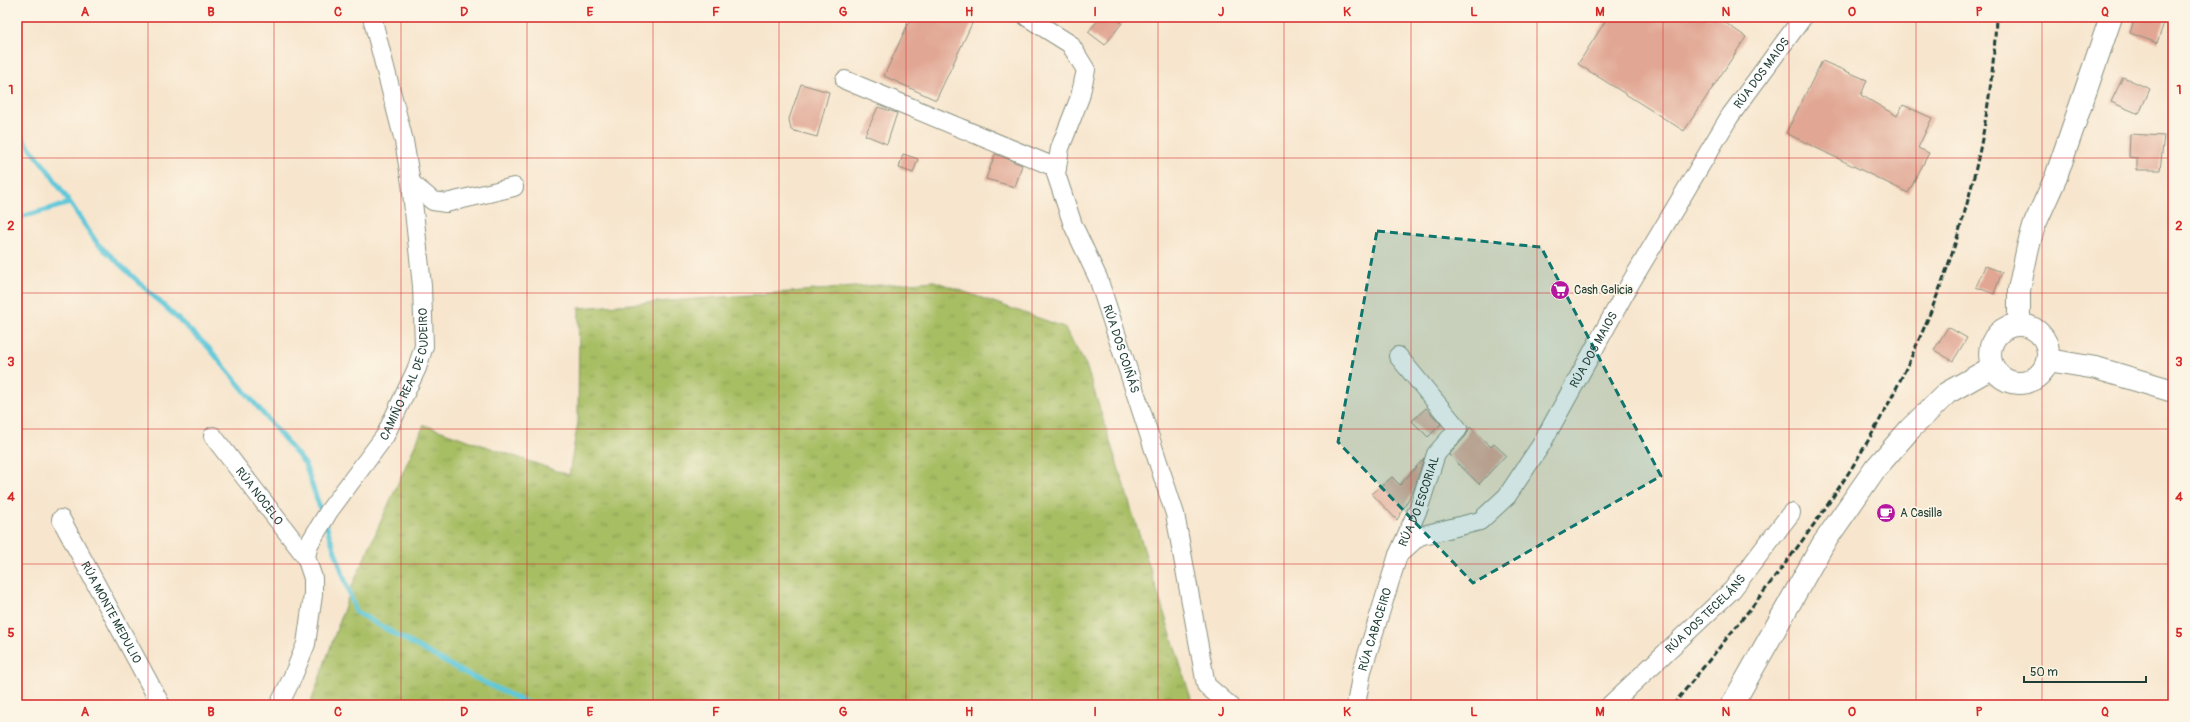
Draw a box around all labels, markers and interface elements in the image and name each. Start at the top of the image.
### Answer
text: A [81,4,90,20]
text: B [207,4,215,20]
text: C [334,4,342,20]
text: D [460,4,468,20]
text: E [587,4,594,20]
text: F [712,4,720,20]
text: G [839,4,848,20]
text: H [965,4,973,20]
text: I [1093,4,1097,20]
text: J [1218,4,1224,20]
text: K [1343,4,1351,20]
text: L [1470,4,1478,20]
text: M [1595,4,1605,20]
text: N [1722,4,1731,20]
text: O [1848,4,1857,20]
text: P [1975,4,1983,20]
text: Q [2101,4,2109,20]
street label: RÚA DOS MAIOS [1730,35,1793,112]
text: 1 [8,82,14,98]
text: 1 [2176,82,2182,98]
text: 2 [7,218,15,234]
text: 2 [2175,218,2183,234]
supermarket icon: Cash Galicia [1549,279,1571,301]
place label: Cash Galicia [1574,283,1633,298]
street label: RÚA DOS COIÑÁS [1100,303,1143,395]
street label: CAMIÑO REAL DE CUDEIRO [377,307,432,444]
street label: RÚA DOS MAIOS [1567,309,1621,390]
text: 3 [7,354,15,370]
text: 3 [2175,354,2183,370]
street label: RÚA DO ESCORIAL [1395,453,1443,549]
street label: RÚA NOCELO [232,464,287,529]
text: 4 [7,489,15,505]
text: 4 [2175,489,2183,505]
cafe icon: A Casilla [1875,502,1897,524]
place label: A Casilla [1900,506,1943,521]
street label: RÚA MONTE MEDULIO [78,559,145,666]
street label: RÚA DOS TECELÁNS [1662,571,1749,657]
street label: RÚA CABACEIRO [1355,586,1395,673]
text: 5 [7,625,15,641]
text: 5 [2175,625,2183,641]
scale bar [2024,658,2146,684]
text: 50 m [2030,665,2058,680]
text: A [81,704,90,720]
text: B [207,704,215,720]
text: C [334,704,342,720]
text: D [460,704,468,720]
text: E [587,704,594,720]
text: F [712,704,720,720]
text: G [839,704,848,720]
text: H [965,704,973,720]
text: I [1093,704,1097,720]
text: J [1218,704,1224,720]
text: K [1343,704,1351,720]
text: L [1470,704,1478,720]
text: M [1595,704,1605,720]
text: N [1722,704,1731,720]
text: O [1848,704,1857,720]
text: P [1975,704,1983,720]
text: Q [2101,704,2109,720]

